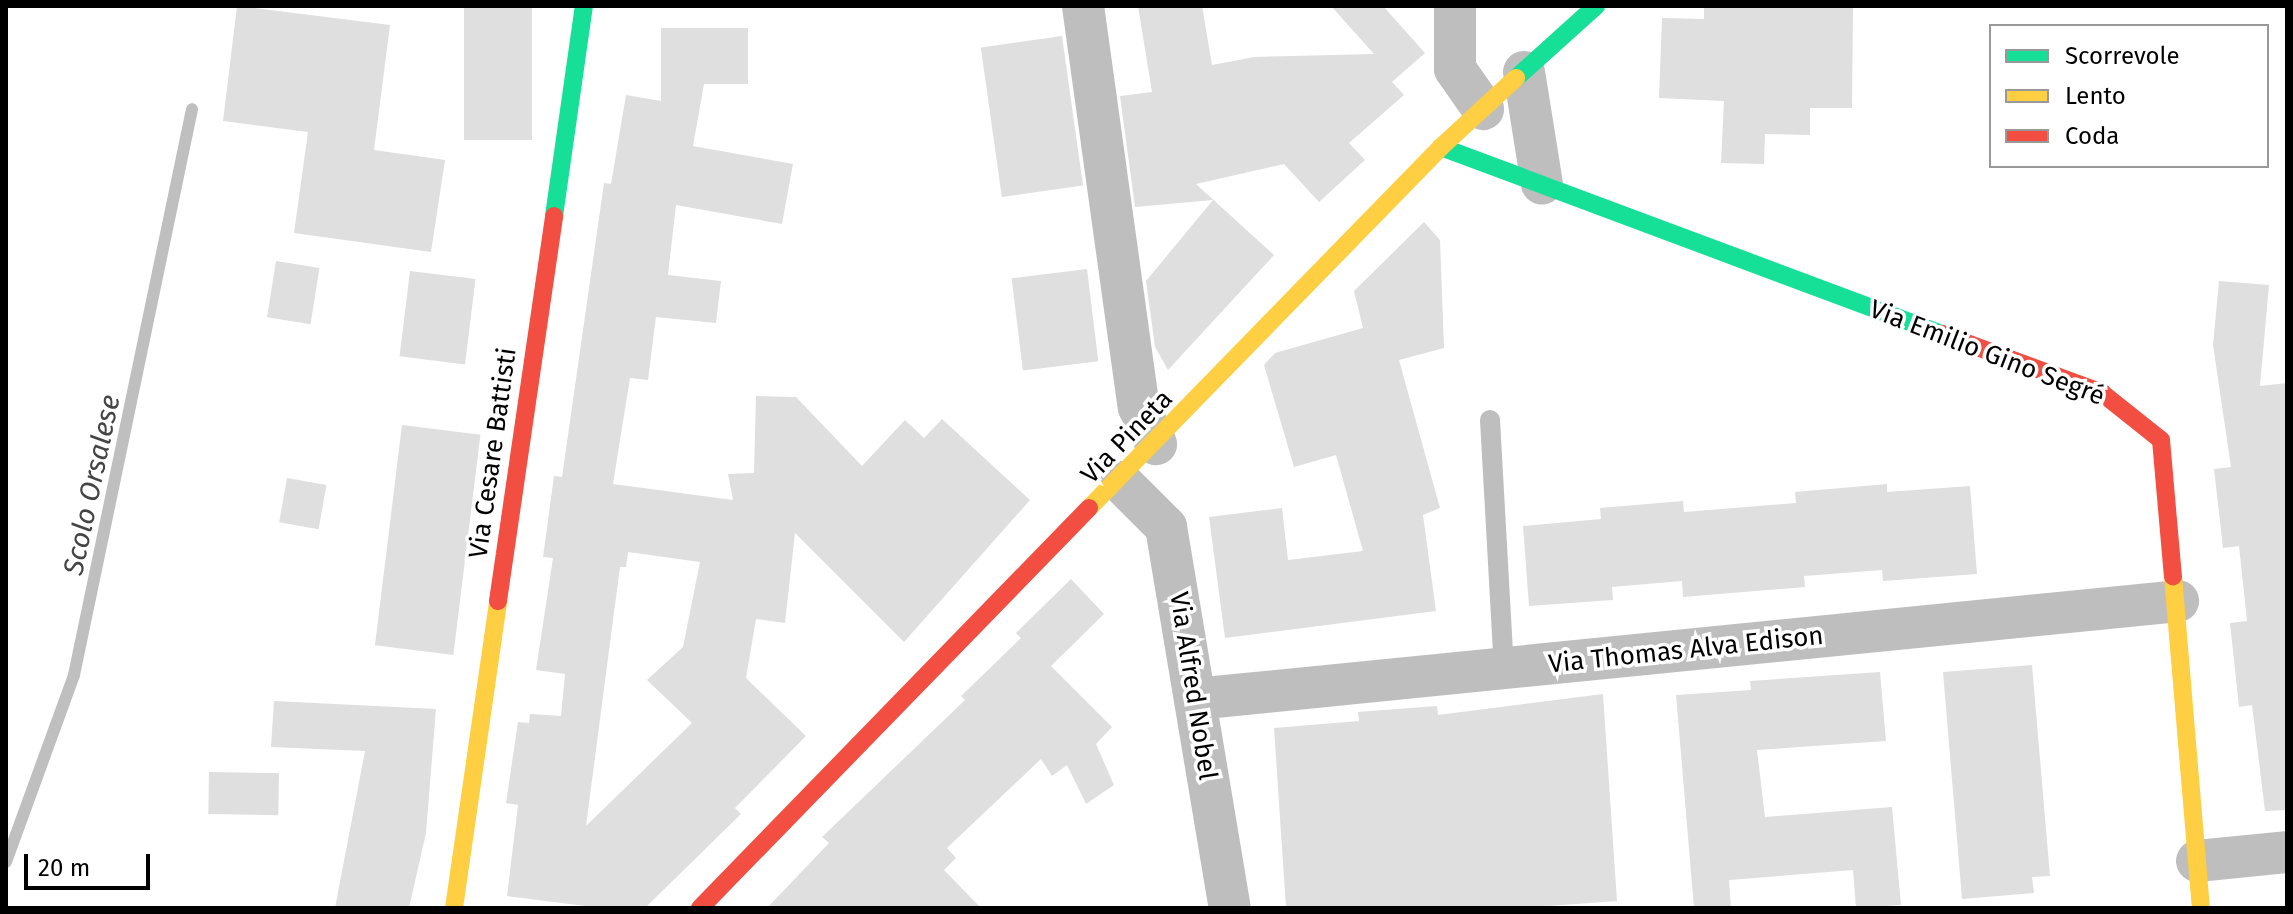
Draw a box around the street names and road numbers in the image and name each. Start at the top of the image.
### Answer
street label: Via Emilio Gino Segré [1865,294,2109,412]
street label: Via Cesare Battisti [463,346,523,560]
street label: Via Pineta [1075,384,1179,490]
street label: Via Alfred Nobel [1163,590,1223,782]
street label: Via Thomas Alva Edison [1547,620,1825,680]

